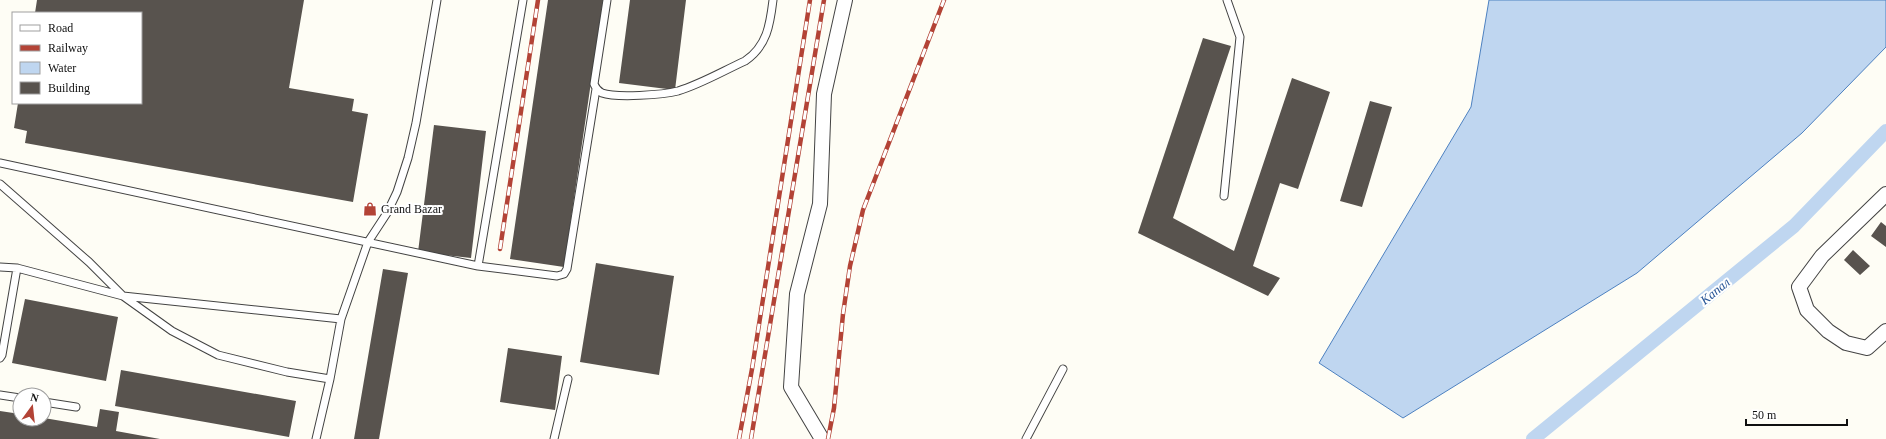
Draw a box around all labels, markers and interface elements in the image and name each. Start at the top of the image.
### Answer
legend [12,12,142,104]
text: Road [48,21,73,35]
text: Railway [48,41,88,55]
text: Water [48,61,76,75]
text: Building [48,81,90,95]
shop icon: Grand Bazar [362,201,378,217]
place label: Grand Bazar [381,202,442,216]
water label: Капал [1696,274,1733,308]
north arrow [12,387,52,427]
text: N [29,391,40,404]
scale bar [1746,401,1847,427]
text: 50 m [1752,408,1777,422]

